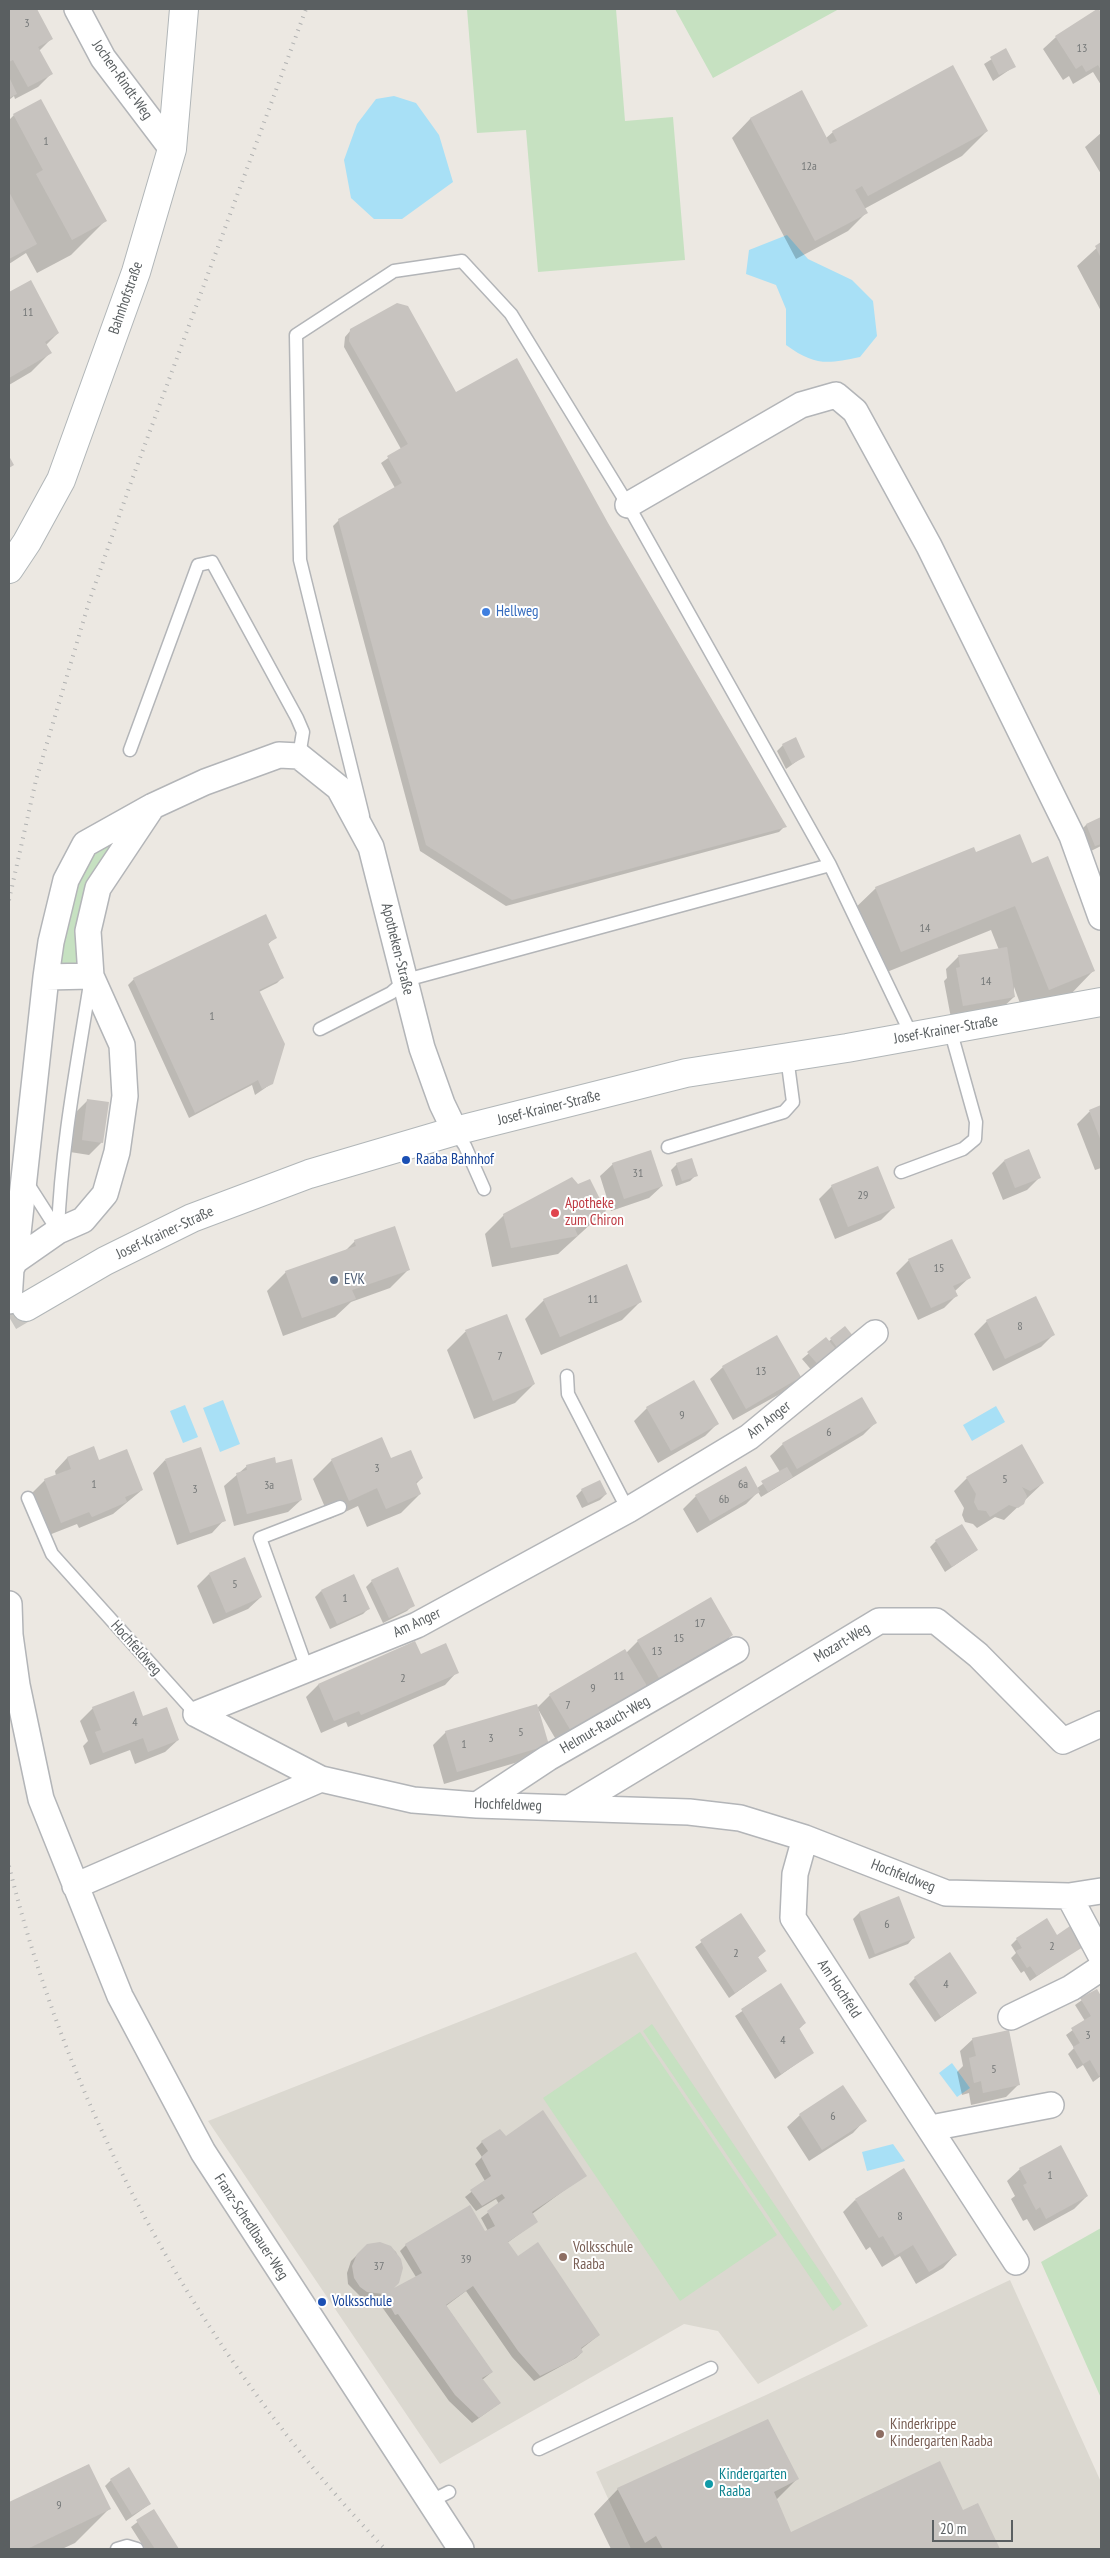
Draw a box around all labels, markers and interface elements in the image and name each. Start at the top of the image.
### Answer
house number: 3 [24,17,30,31]
street label: Jochen-Rindt-Weg [88,37,156,123]
house number: 13 [1077,42,1087,56]
house number: 1 [43,135,49,149]
house number: 12a [801,160,817,174]
street label: Bahnhofstraße [105,259,147,337]
house number: 11 [23,306,33,320]
place label: Hellweg [496,603,538,621]
marker: Hellweg [480,606,492,618]
street label: Apotheken-Straße [377,901,417,997]
house number: 14 [920,922,930,936]
house number: 14 [981,975,991,989]
house number: 1 [209,1010,215,1024]
street label: Josef-Krainer-Straße [893,1012,999,1048]
street label: Josef-Krainer-Straße [496,1087,602,1129]
place label: Raaba Bahnhof [416,1151,494,1169]
marker: Raaba Bahnhof [400,1154,412,1166]
house number: 31 [633,1167,643,1181]
house number: 29 [858,1189,868,1203]
place label: Apotheke zum Chiron [565,1195,624,1230]
street label: Josef-Krainer-Straße [113,1203,217,1263]
marker: Apotheke zum Chiron [549,1207,561,1219]
house number: 15 [934,1262,944,1276]
place label: EVK [344,1271,365,1289]
marker: EVK [328,1274,340,1286]
house number: 11 [588,1293,598,1307]
house number: 8 [1017,1320,1023,1334]
house number: 7 [497,1350,503,1364]
house number: 13 [756,1365,766,1379]
street label: Am Anger [744,1397,794,1443]
house number: 9 [679,1409,685,1423]
house number: 6 [826,1426,832,1440]
house number: 3 [374,1462,380,1476]
house number: 5 [1002,1473,1008,1487]
house number: 1 [91,1478,97,1492]
house number: 6a [738,1478,748,1492]
house number: 3a [264,1479,274,1493]
house number: 3 [192,1483,198,1497]
house number: 6b [719,1493,729,1507]
house number: 5 [232,1578,238,1592]
house number: 1 [342,1592,348,1606]
street label: Am Anger [390,1604,444,1642]
street label: Hochfeldweg [107,1617,165,1679]
house number: 17 [695,1617,705,1631]
street label: Mozart-Weg [811,1619,873,1667]
house number: 15 [674,1632,684,1646]
house number: 13 [652,1645,662,1659]
house number: 11 [614,1670,624,1684]
house number: 2 [400,1672,406,1686]
house number: 9 [590,1682,596,1696]
street label: Helmut-Rauch-Weg [557,1692,653,1758]
house number: 7 [565,1699,571,1713]
house number: 4 [132,1716,138,1730]
house number: 5 [518,1726,524,1740]
house number: 3 [488,1732,494,1746]
house number: 1 [461,1738,467,1752]
street label: Hochfeldweg [474,1795,542,1815]
street label: Hochfeldweg [868,1855,938,1897]
house number: 6 [884,1918,890,1932]
house number: 2 [1049,1940,1055,1954]
house number: 2 [733,1947,739,1961]
street label: Am Hochfeld [813,1956,865,2022]
house number: 4 [943,1978,949,1992]
house number: 3 [1085,2029,1091,2043]
house number: 4 [780,2034,786,2048]
house number: 5 [991,2063,997,2077]
house number: 6 [830,2110,836,2124]
house number: 1 [1047,2169,1053,2183]
street label: Franz-Schedlbauer-Weg [210,2171,292,2283]
house number: 8 [897,2210,903,2224]
place label: Volksschule Raaba [573,2239,633,2274]
marker: Volksschule Raaba [557,2251,569,2263]
house number: 39 [461,2253,471,2267]
house number: 37 [374,2260,384,2274]
place label: Volksschule [332,2293,392,2311]
marker: Volksschule [316,2296,328,2308]
place label: Kinderkrippe Kindergarten Raaba [890,2416,993,2451]
marker: Kinderkrippe Kindergarten Raaba [874,2428,886,2440]
place label: Kindergarten Raaba [719,2466,787,2501]
marker: Kindergarten Raaba [703,2478,715,2490]
house number: 9 [56,2499,62,2513]
scale bar [935,2510,1016,2542]
text: 20 m [940,2519,966,2538]

